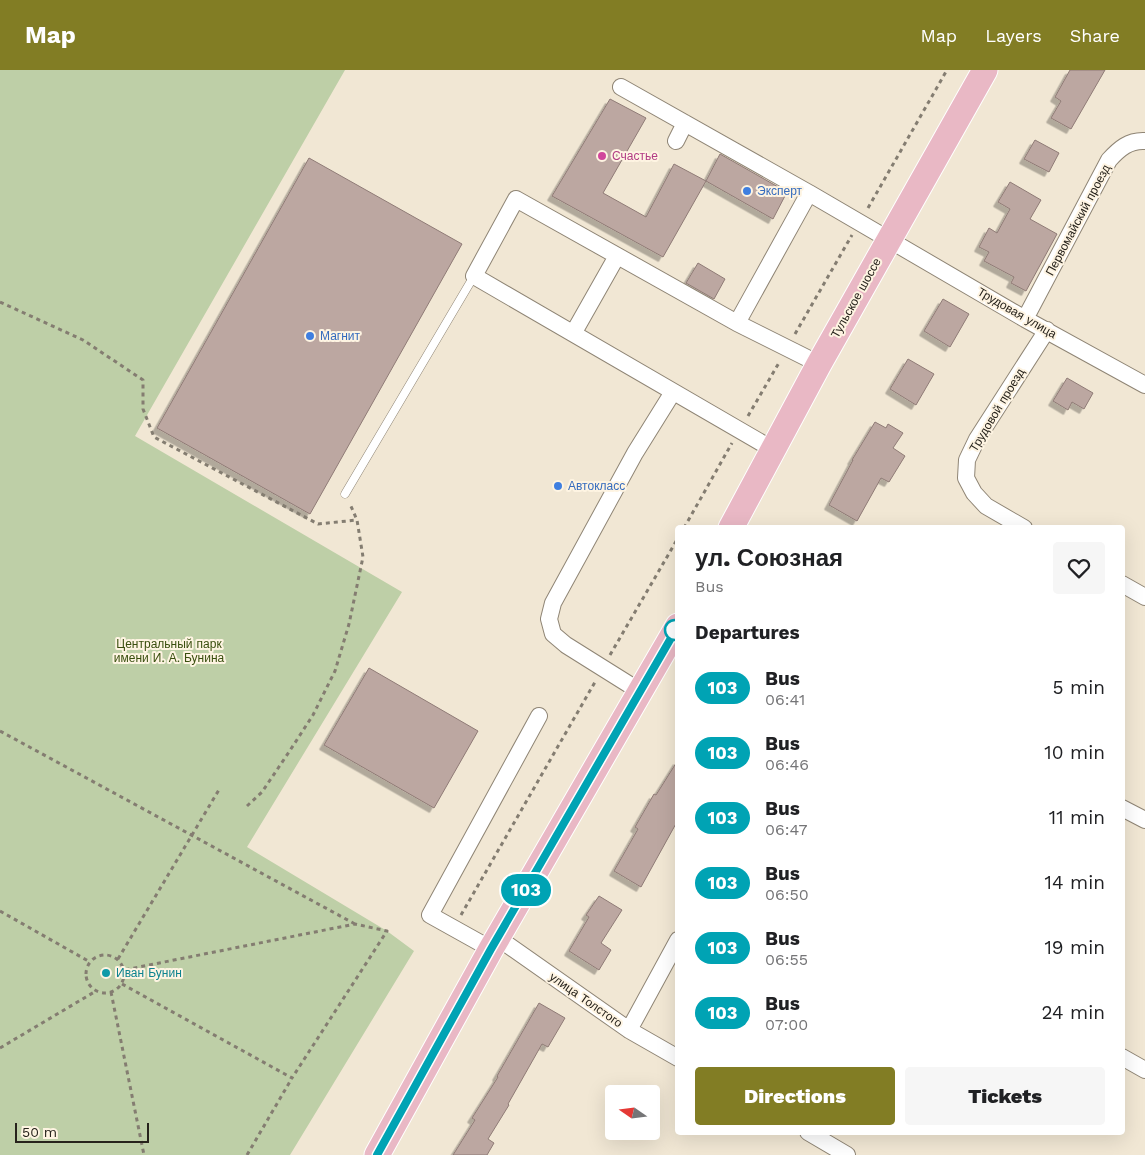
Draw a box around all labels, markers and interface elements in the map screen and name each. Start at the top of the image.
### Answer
text: Map [25,21,76,49]
text: Map [920,25,957,46]
text: Layers [985,25,1042,46]
text: Share [1070,25,1120,46]
place label: Счастье [612,149,658,163]
marker: Счастье [596,150,608,162]
street label: Первомайский проезд [1043,162,1113,278]
place label: Эксперт [757,184,803,198]
marker: Эксперт [741,185,753,197]
street label: Тульское шоссе [828,255,884,341]
street label: Трудовая улица [975,285,1059,341]
place label: Магнит [320,329,361,343]
marker: Магнит [304,330,316,342]
street label: Трудовой проезд [967,366,1027,454]
place label: Автокласс [568,479,625,493]
marker: Автокласс [552,480,564,492]
button: heart [1053,542,1105,594]
text: ул. Союзная [695,544,843,572]
text: Bus [695,577,724,596]
unlabelled marker [664,619,686,641]
text: Departures [695,621,800,644]
park label: Центральный парк имени И. А. Бунина [114,637,225,665]
text: Bus [765,667,800,690]
text: 5 min [1053,676,1105,699]
text: 103 [708,677,737,698]
text: 06:41 [765,690,805,709]
text: Bus [765,732,800,755]
text: 10 min [1044,741,1105,764]
text: 103 [708,742,737,763]
text: 06:46 [765,755,809,774]
text: Bus [765,797,800,820]
text: 11 min [1049,806,1105,829]
text: 103 [708,807,737,828]
text: 06:47 [765,820,807,839]
text: Bus [765,862,800,885]
text: 14 min [1045,871,1105,894]
text: 103 [708,872,737,893]
line badge: 103 [497,874,555,906]
text: 103 [511,879,541,900]
text: 06:50 [765,885,809,904]
text: Bus [765,927,800,950]
text: 19 min [1044,936,1105,959]
text: 103 [708,937,737,958]
text: 06:55 [765,950,808,969]
place label: Иван Бунин [116,966,182,980]
marker: Иван Бунин [100,967,112,979]
street label: улица Толстого [547,970,625,1030]
text: Bus [765,992,800,1015]
text: 24 min [1041,1001,1105,1024]
text: 103 [708,1002,737,1023]
text: 07:00 [765,1015,808,1034]
button: Directions [695,1067,895,1125]
button: Tickets [905,1067,1105,1125]
north arrow [605,1085,660,1140]
map controls [605,1085,660,1140]
scale bar [15,1120,149,1143]
text: 50 m [22,1124,57,1140]

